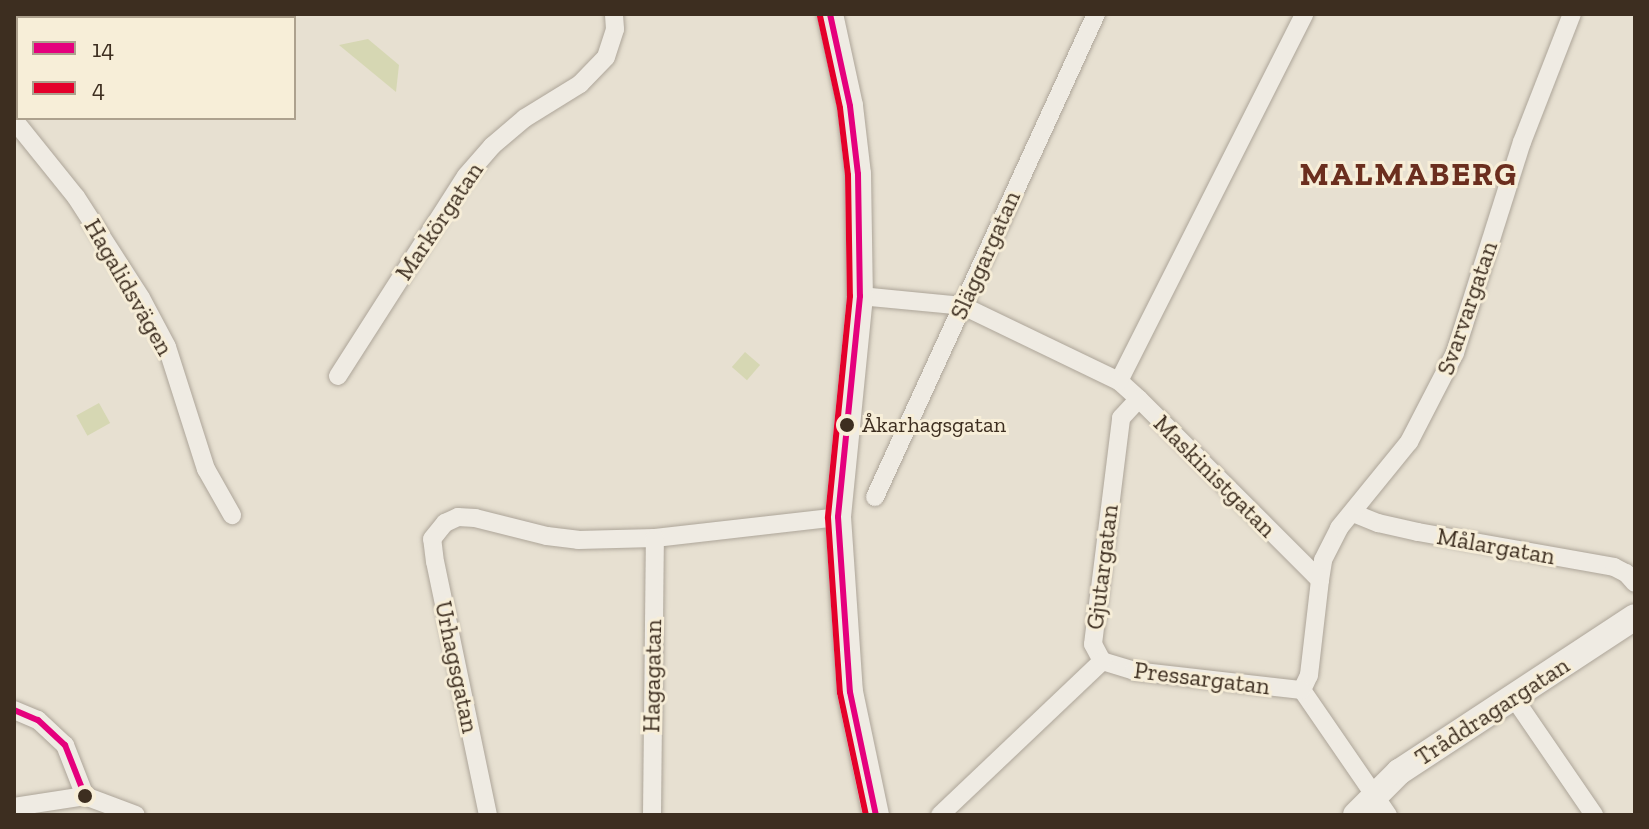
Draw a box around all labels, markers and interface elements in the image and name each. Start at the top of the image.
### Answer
legend [16,16,296,120]
text: 14 [92,34,114,63]
text: 4 [92,74,105,103]
district label: MALMABERG [1300,155,1518,193]
street label: Markörgatan [389,157,489,285]
street label: Släggargatan [944,186,1026,324]
street label: Hagalidsvägen [78,214,180,360]
street label: Svarvargatan [1431,237,1503,379]
street label: Maskinistgatan [1148,409,1282,543]
place label: Åkarhagsgatan [862,412,1006,438]
marker: Åkarhagsgatan [839,417,855,433]
street label: Gjutargatan [1080,503,1124,631]
street label: Målargatan [1435,521,1557,571]
street label: Urhagsgatan [429,598,485,736]
street label: Hagagatan [637,619,667,733]
street label: Tråddragargatan [1410,650,1574,772]
street label: Pressargatan [1132,655,1272,701]
unlabelled marker [77,788,93,804]

